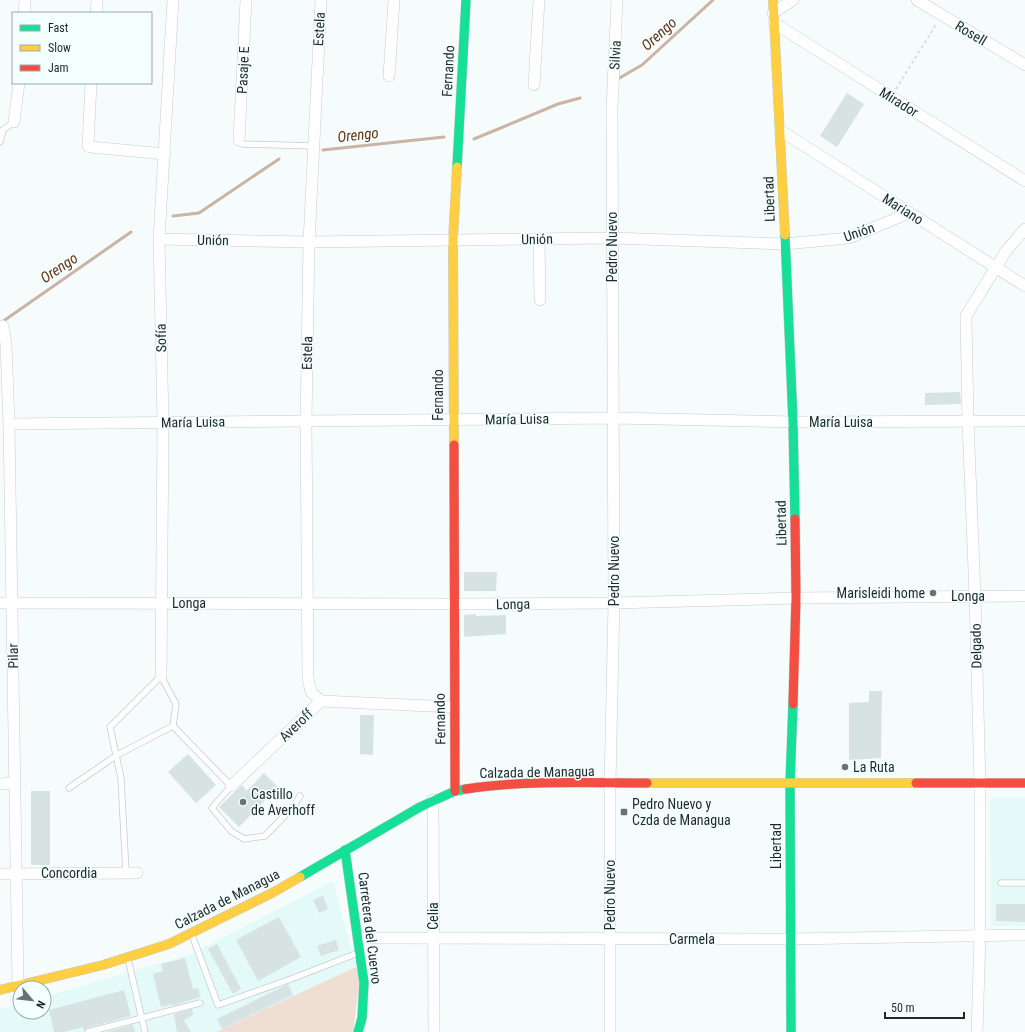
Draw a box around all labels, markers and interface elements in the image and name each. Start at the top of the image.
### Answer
legend [12,12,152,84]
street label: Estela [310,12,328,46]
water label: Orengo [638,13,680,55]
street label: Rosell [952,17,990,49]
text: Fast [48,21,69,35]
street label: Silvia [606,40,624,70]
text: Slow [48,41,71,55]
street label: Fernando [439,45,457,97]
street label: Pasaje E [234,46,252,94]
text: Jam [48,61,69,75]
street label: Mirador [877,84,921,120]
water label: Orengo [336,124,380,146]
street label: Libertad [760,176,778,222]
street label: Mariano [880,190,926,228]
street label: Pedro Nuevo [604,212,620,282]
street label: Unión [841,219,877,245]
street label: Unión [521,231,553,247]
street label: Unión [197,232,229,248]
water label: Orengo [37,249,81,287]
street label: Sofía [153,324,169,352]
street label: Estela [299,336,315,370]
street label: Fernando [430,369,446,421]
street label: María Luisa [485,410,549,428]
street label: María Luisa [161,413,225,431]
street label: María Luisa [809,414,873,430]
street label: Libertad [773,500,789,546]
street label: Pedro Nuevo [606,536,622,606]
place label: Marisleidi home [837,585,925,601]
marker: Marisleidi home [928,588,938,598]
street label: Longa [951,588,985,604]
street label: Longa [172,595,206,611]
street label: Longa [496,596,530,612]
street label: Delgado [968,623,984,669]
street label: Pilar [5,643,21,669]
street label: Fernando [432,693,448,745]
street label: Averoff [276,705,316,745]
place label: La Ruta [853,759,895,775]
marker: La Ruta [840,762,850,772]
street label: Calzada de Managua [479,763,595,781]
place label: Castillo de Averhoff [251,786,315,818]
place label: Pedro Nuevo y Czda de Managua [632,796,731,828]
marker: Castillo de Averhoff [238,797,248,807]
marker: Pedro Nuevo y Czda de Managua [619,807,629,817]
street label: Libertad [768,823,784,869]
street label: Pedro Nuevo [602,860,618,930]
street label: Concordia [41,865,97,881]
street label: Calzada de Managua [172,866,282,932]
street label: Carretera del Cuervo [355,871,385,985]
street label: Celia [425,902,441,930]
street label: Carmela [669,931,715,947]
north arrow [12,980,52,1020]
scale bar [885,994,964,1020]
text: N [33,998,48,1011]
text: 50 m [891,1001,915,1015]

